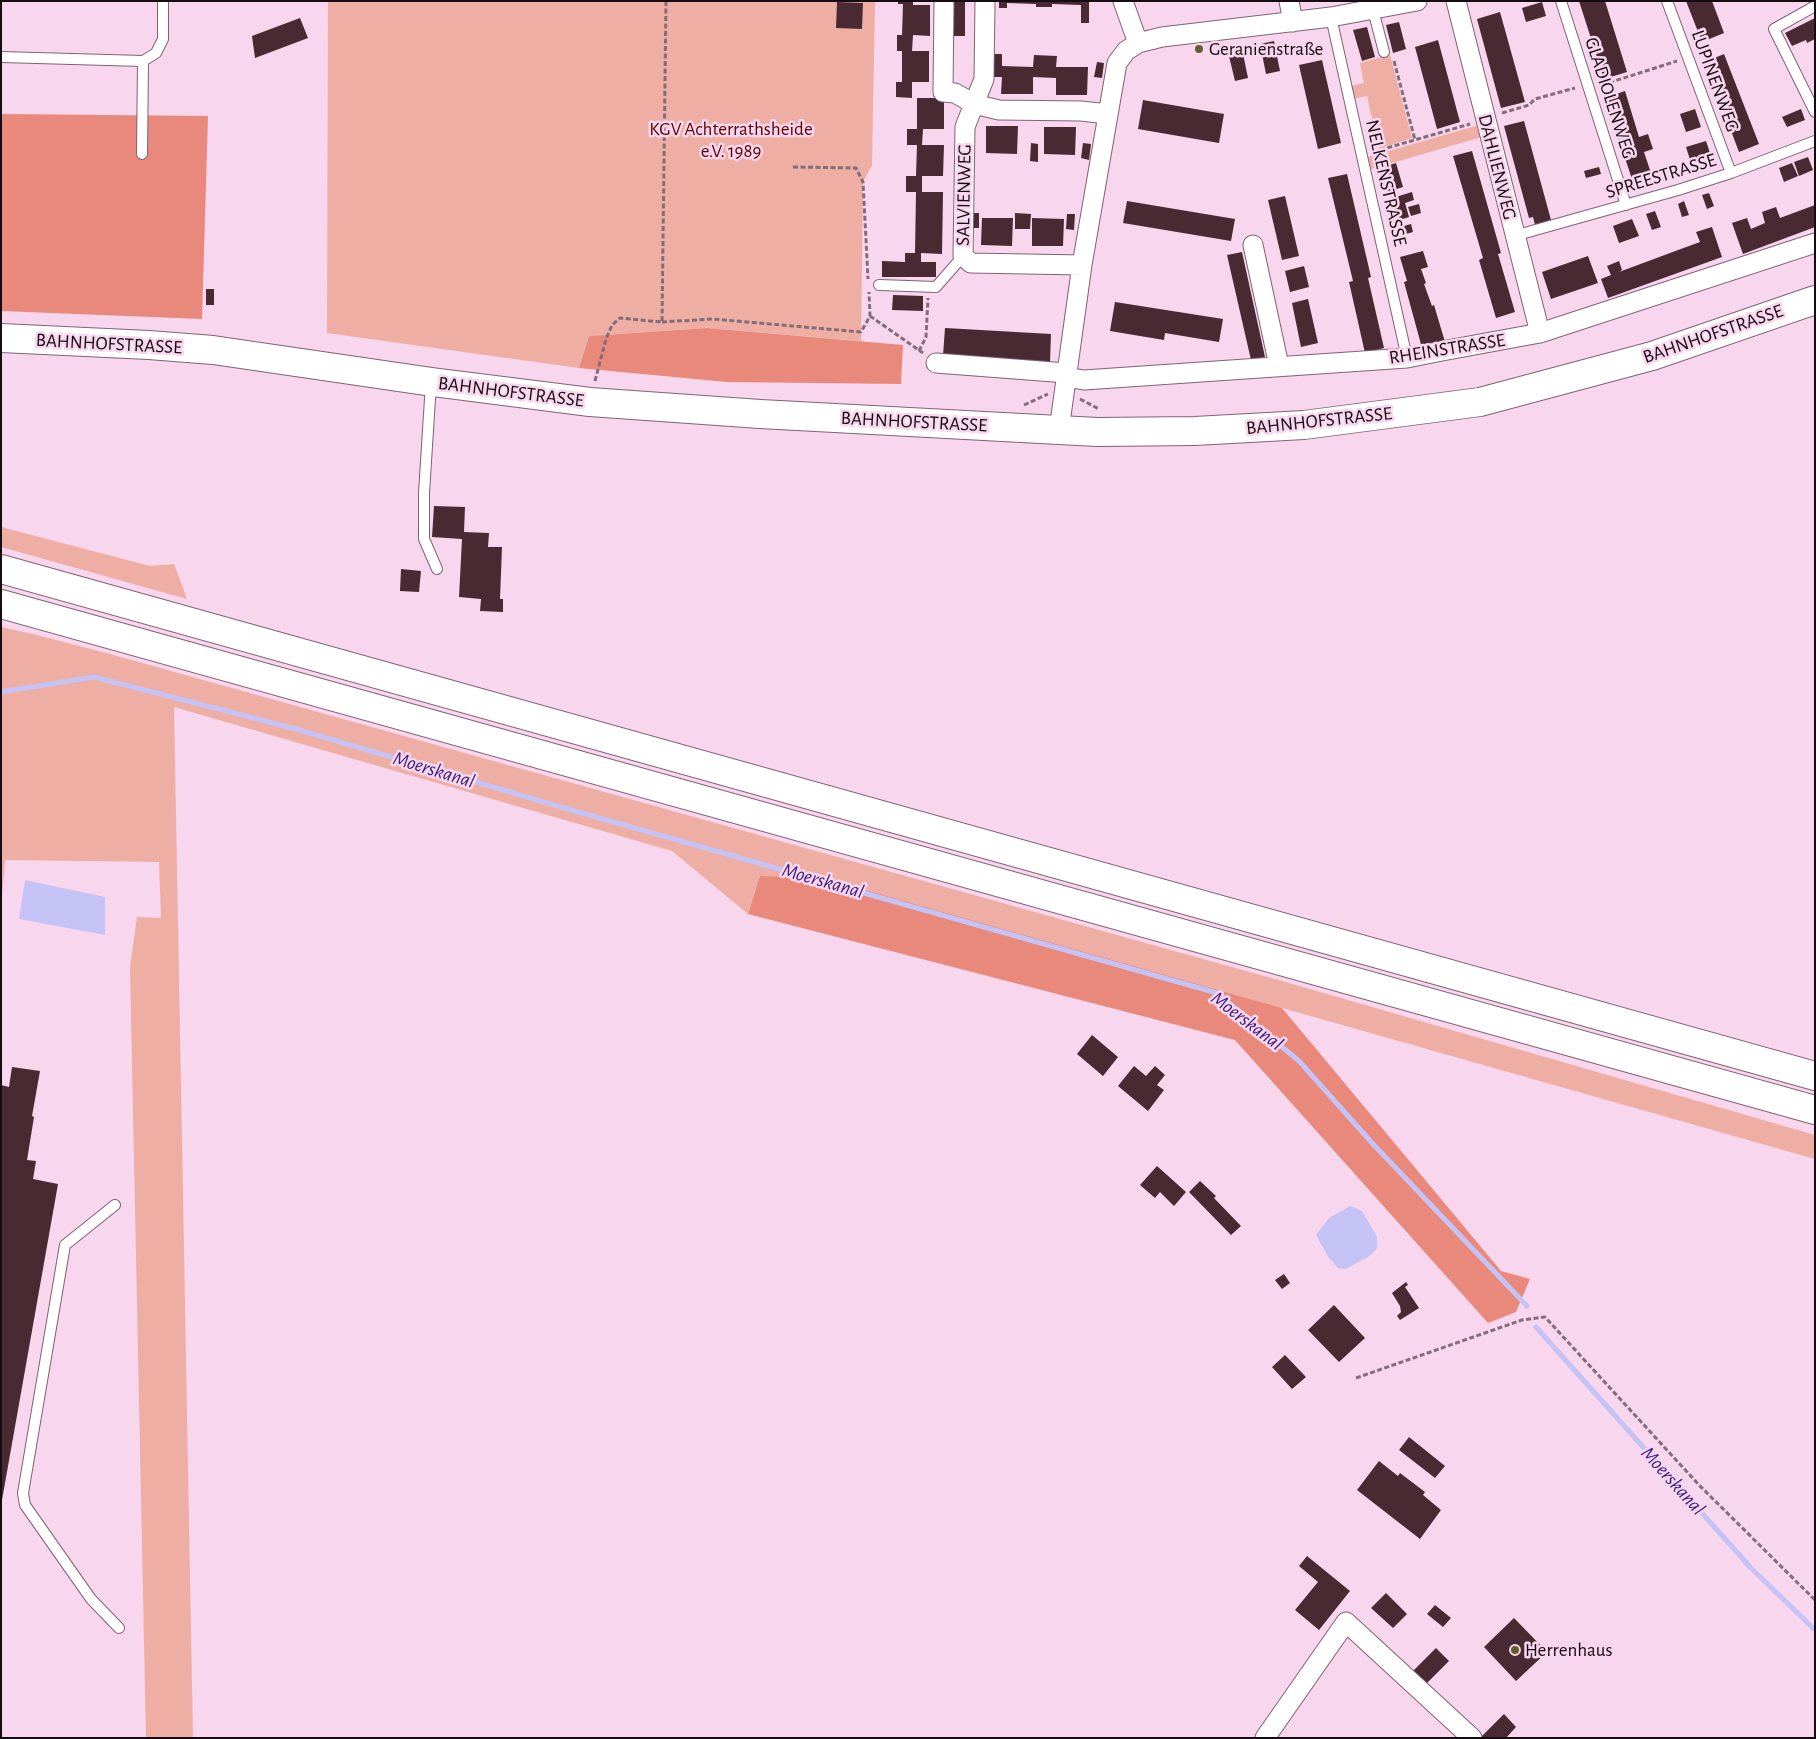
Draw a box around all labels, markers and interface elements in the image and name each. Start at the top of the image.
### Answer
street label: LUPINENWEG [1686,27,1744,135]
street label: GLADIOLENWEG [1580,34,1640,162]
place label: Geranienstraße [1209,38,1323,60]
marker: Geranienstraße [1193,43,1205,55]
street label: DAHLIENWEG [1473,112,1521,222]
park label: KGV Achterrathsheide e.V. 1989 [649,118,813,162]
street label: NELKENSTRASSE [1360,118,1412,248]
street label: SALVIENWEG [952,144,976,246]
street label: SPREESTRASSE [1603,148,1719,204]
street label: BAHNHOFSTRASSE [1640,299,1786,369]
street label: BAHNHOFSTRASSE [35,329,183,359]
street label: RHEINSTRASSE [1387,329,1507,369]
street label: BAHNHOFSTRASSE [437,372,585,412]
street label: BAHNHOFSTRASSE [1245,402,1393,440]
street label: BAHNHOFSTRASSE [840,407,988,437]
water label: Moerskanal [390,746,478,794]
water label: Moerskanal [779,858,867,904]
water label: Moerskanal [1206,986,1288,1056]
water label: Moerskanal [1636,1442,1710,1520]
place label: Herrenhaus [1525,1639,1613,1661]
marker: Herrenhaus [1509,1644,1521,1656]

